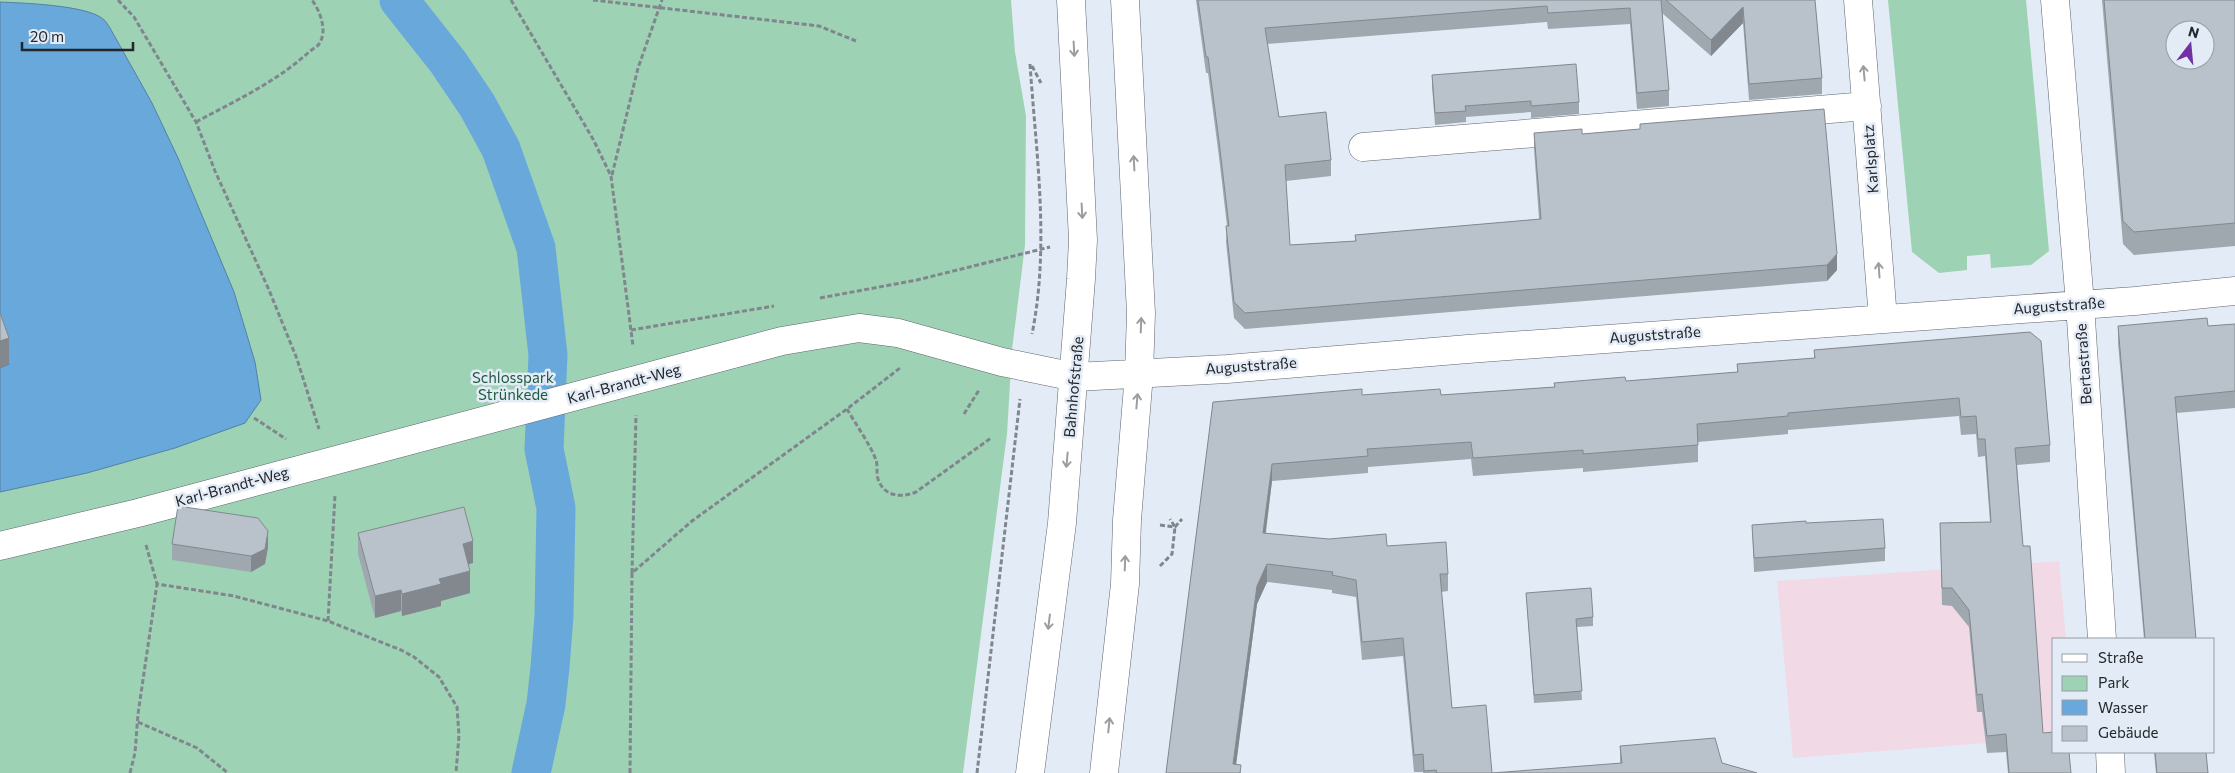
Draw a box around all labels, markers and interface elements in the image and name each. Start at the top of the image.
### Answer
scale bar [22,20,134,52]
north arrow [2165,20,2215,70]
text: N [2186,22,2201,42]
text: 20 m [30,27,64,45]
one-way arrow [1070,40,1079,56]
one-way arrow [1859,65,1869,81]
street label: Karlsplatz [1859,124,1881,194]
one-way arrow [1129,155,1138,171]
one-way arrow [1077,203,1086,219]
one-way arrow [1875,262,1884,278]
street label: Auguststraße [2013,293,2105,317]
one-way arrow [1136,317,1145,333]
street label: Auguststraße [1609,322,1701,346]
street label: Bertastraße [2071,323,2095,405]
street label: Bahnhofstraße [1060,335,1086,438]
street label: Auguststraße [1205,353,1297,377]
street label: Karl-Brandt-Weg [565,359,682,407]
park label: Schlosspark Strünkede [472,368,554,403]
one-way arrow [1132,393,1142,409]
one-way arrow [1063,452,1072,468]
street label: Karl-Brandt-Weg [173,462,290,510]
one-way arrow [1121,555,1130,571]
one-way arrow [1044,613,1054,629]
legend [2052,638,2215,753]
text: Straße [2098,648,2144,666]
text: Park [2098,673,2129,691]
text: Wasser [2098,698,2148,716]
one-way arrow [1104,717,1114,733]
text: Gebäude [2098,723,2159,741]

